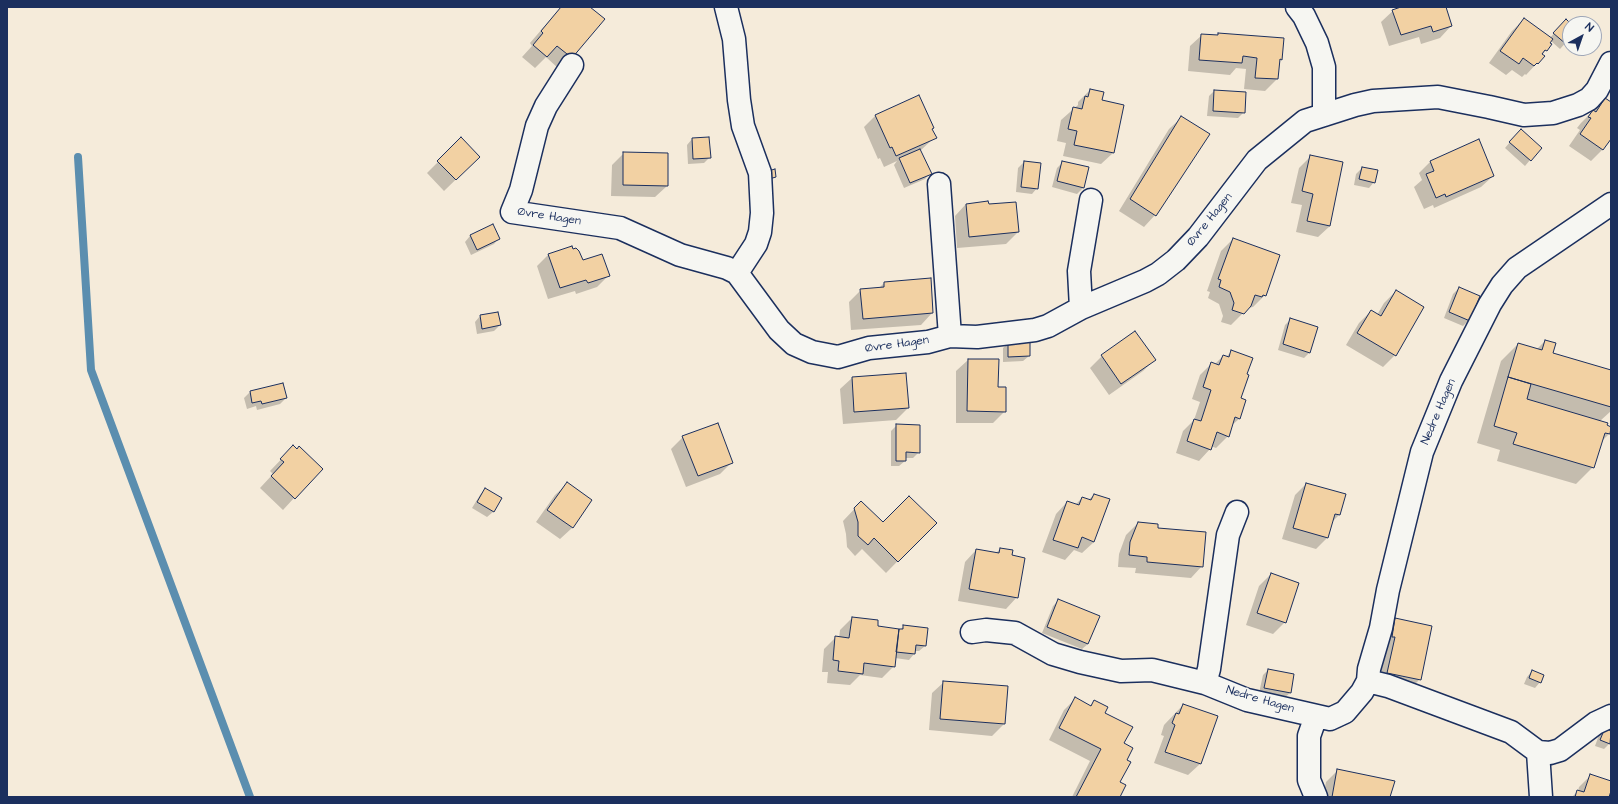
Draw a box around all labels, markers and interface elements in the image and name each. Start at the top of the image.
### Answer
north arrow [1562,16,1602,56]
text: N [1582,19,1597,35]
street label: Øvre Hagen [1184,191,1236,249]
street label: Øvre Hagen [516,205,582,229]
street label: Øvre Hagen [864,333,930,357]
street label: Nedre Hagen [1419,377,1459,447]
street label: Nedre Hagen [1224,683,1296,717]

